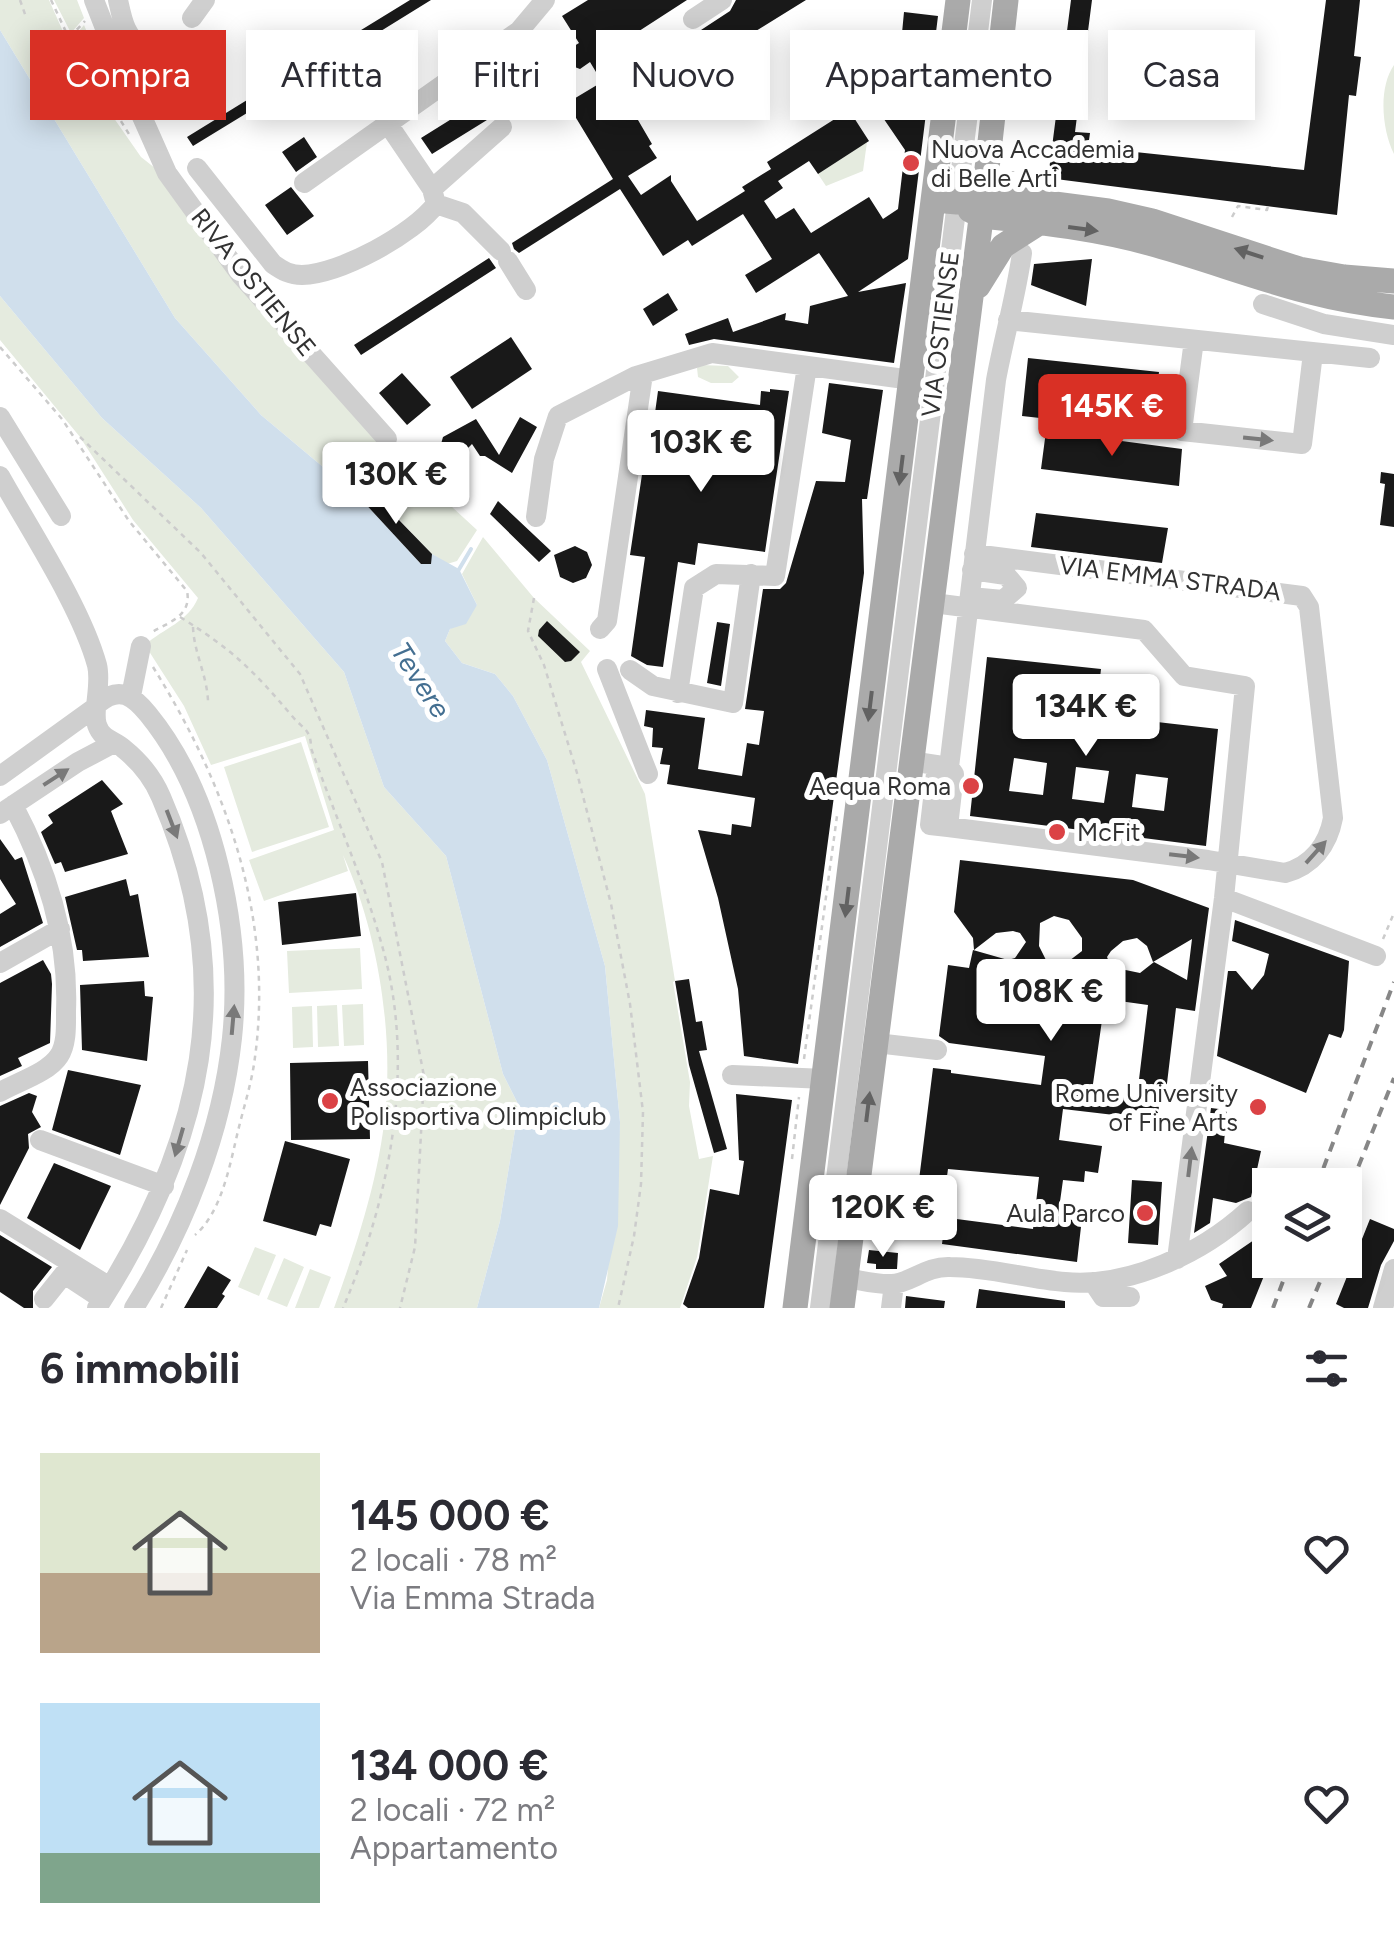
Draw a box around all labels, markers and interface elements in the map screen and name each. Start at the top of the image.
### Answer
chip: Compra [30,30,226,120]
chip: Affitta [246,30,418,120]
chip: Filtri [438,30,576,120]
chip: Nuovo [596,30,770,120]
chip: Appartamento [790,30,1088,120]
chip: Casa [1108,30,1255,120]
place label: Nuova Accademia di Belle Arti [931,134,1135,193]
marker: Nuova Accademia di Belle Arti [900,152,922,174]
street label: RIVA OSTIENSE [185,202,323,362]
one-way arrow [1068,222,1099,238]
one-way arrow [1234,245,1264,260]
street label: VIA OSTIENSE [915,249,965,419]
pin: 145K € [1031,374,1193,459]
text: 145K € [1060,387,1164,425]
pin: 103K € [620,410,782,495]
text: 103K € [649,423,753,461]
one-way arrow [1242,431,1274,447]
pin: 130K € [315,442,477,527]
text: 130K € [344,455,448,493]
one-way arrow [893,455,909,487]
street label: VIA EMMA STRADA [1057,550,1283,607]
water label: Tevere [384,636,458,724]
pin: 134K € [1005,674,1167,759]
text: 134K € [1035,687,1137,725]
one-way arrow [862,691,878,723]
one-way arrow [42,768,69,786]
place label: Aequa Roma [809,771,951,801]
marker: Aequa Roma [960,775,982,797]
one-way arrow [164,809,180,839]
place label: McFit [1077,817,1141,847]
marker: McFit [1046,821,1068,843]
one-way arrow [1304,840,1327,864]
one-way arrow [1168,849,1200,865]
one-way arrow [839,887,855,919]
pin: 108K € [970,959,1132,1044]
text: 108K € [999,972,1104,1010]
one-way arrow [226,1003,242,1035]
place label: Associazione Polisportiva Olimpiclub [350,1072,606,1131]
place label: Rome University of Fine Arts [1054,1078,1238,1137]
marker: Associazione Polisportiva Olimpiclub [319,1090,341,1112]
one-way arrow [860,1091,876,1123]
marker: Rome University of Fine Arts [1247,1096,1269,1118]
one-way arrow [171,1127,186,1158]
one-way arrow [1182,1146,1198,1178]
map controls [1252,1168,1362,1278]
button: layers [1252,1168,1362,1278]
pin: 120K € [802,1175,964,1260]
text: 120K € [831,1188,935,1226]
place label: Aula Parco [1006,1198,1125,1228]
marker: Aula Parco [1134,1202,1156,1224]
icon: filters [1299,1341,1354,1396]
text: 6 immobili [40,1343,240,1394]
text: 145 000 € [350,1490,550,1541]
icon: home [120,1493,240,1613]
icon: heart [1299,1526,1354,1581]
text: 2 locali · 78 m² [350,1541,557,1579]
text: Via Emma Strada [350,1579,595,1617]
text: 134 000 € [350,1740,549,1791]
icon: home [120,1743,240,1863]
icon: heart [1299,1776,1354,1831]
text: 2 locali · 72 m² [350,1791,555,1829]
text: Appartamento [350,1829,558,1867]

